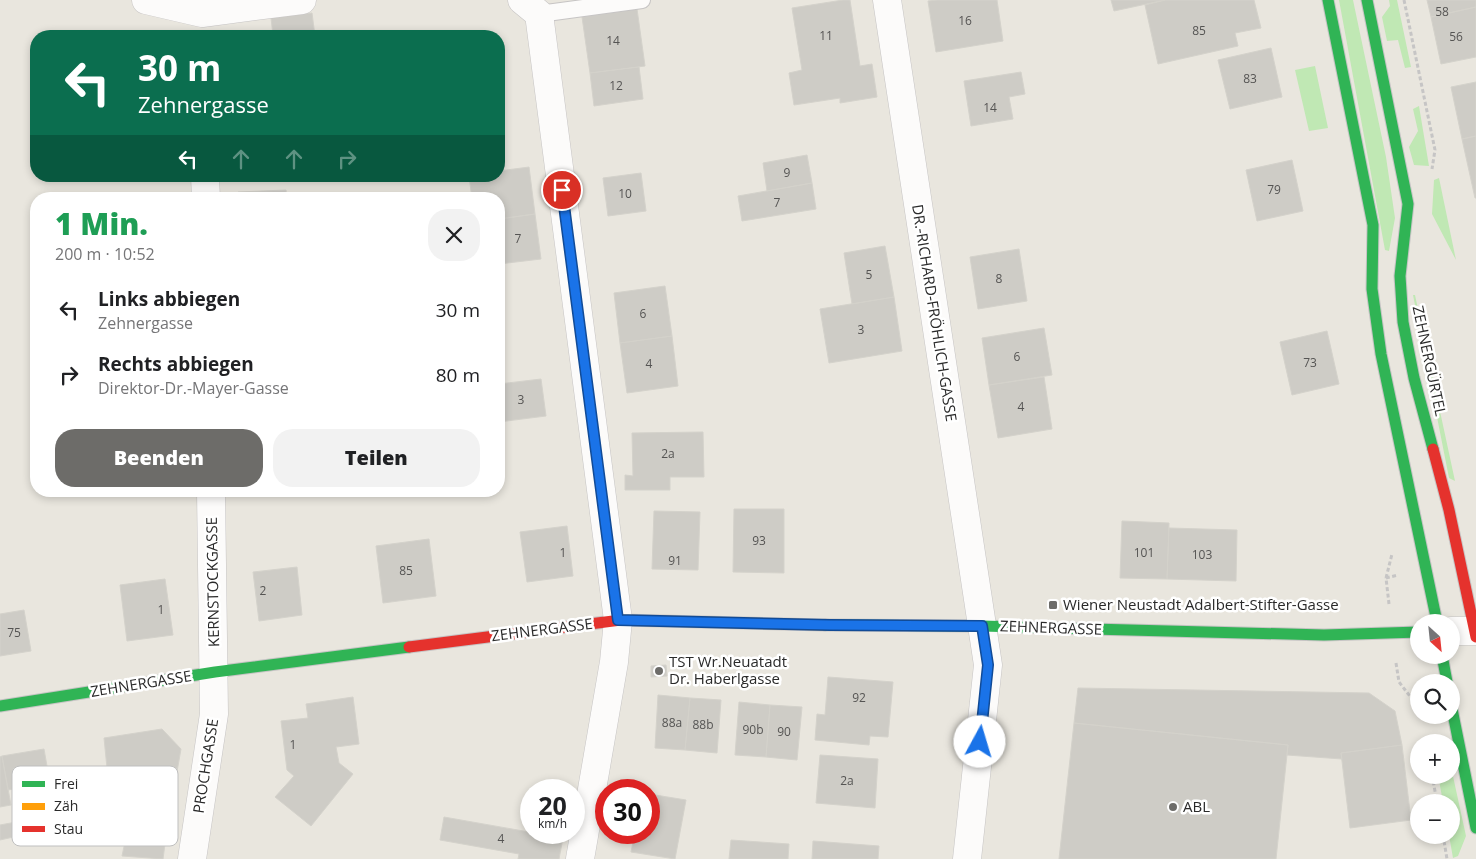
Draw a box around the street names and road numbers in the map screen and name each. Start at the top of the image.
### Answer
street label: DR.-RICHARD-FRÖHLICH-GASSE [908,203,962,423]
street label: ZEHNERGÜRTEL [1409,304,1451,418]
street label: KERNSTOCKGASSE [201,517,223,647]
street label: ZEHNERGASSE [490,613,594,645]
street label: ZEHNERGASSE [1000,615,1102,639]
street label: ZEHNERGASSE [89,665,193,701]
street label: PROCHGASSE [188,717,222,815]

